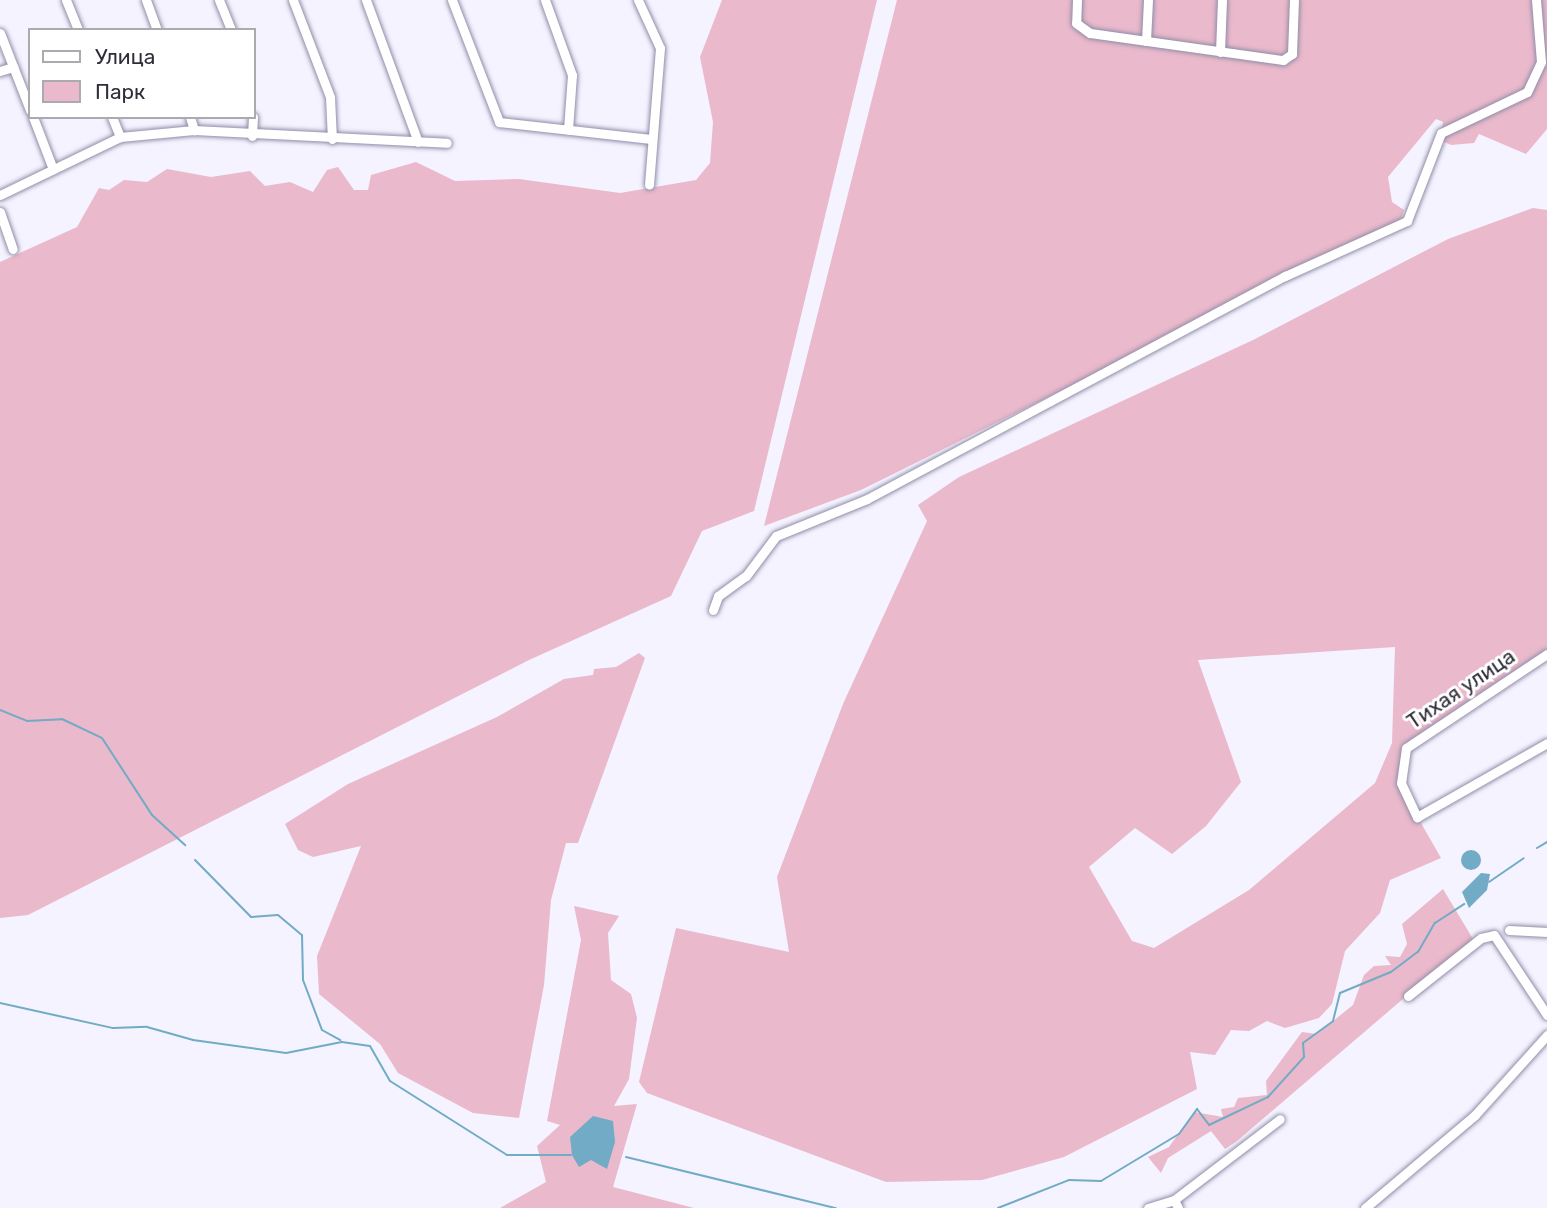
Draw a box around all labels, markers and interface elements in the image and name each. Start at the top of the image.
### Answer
legend [28,28,256,119]
text: Улица [95,44,155,69]
text: Парк [95,79,145,104]
street label: Тихая улица [1402,644,1520,734]

